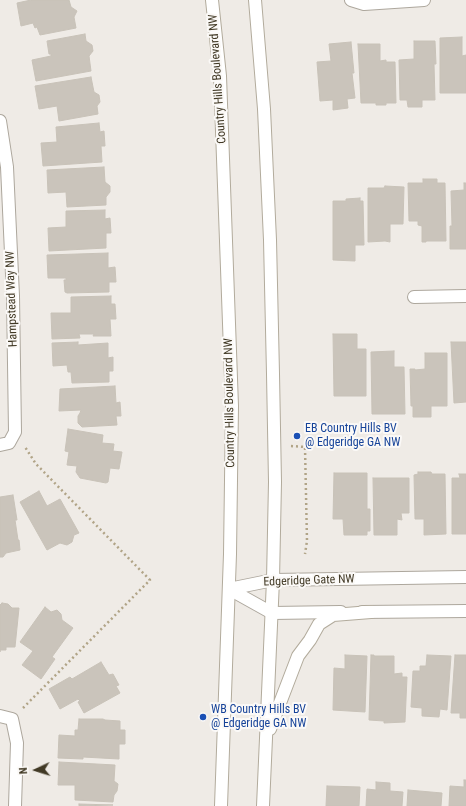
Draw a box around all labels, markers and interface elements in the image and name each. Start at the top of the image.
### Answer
street label: Country Hills Boulevard NW [206,14,230,144]
street label: Hampstead Way NW [3,251,21,347]
street label: Country Hills Boulevard NW [222,338,238,468]
place label: EB Country Hills BV @ Edgeridge GA NW [305,422,400,450]
marker: EB Country Hills BV @ Edgeridge GA NW [292,431,302,441]
street label: Edgeridge Gate NW [263,572,355,590]
place label: WB Country Hills BV @ Edgeridge GA NW [211,703,306,731]
marker: WB Country Hills BV @ Edgeridge GA NW [198,712,208,722]
north arrow [16,750,56,790]
text: N [17,767,30,775]

